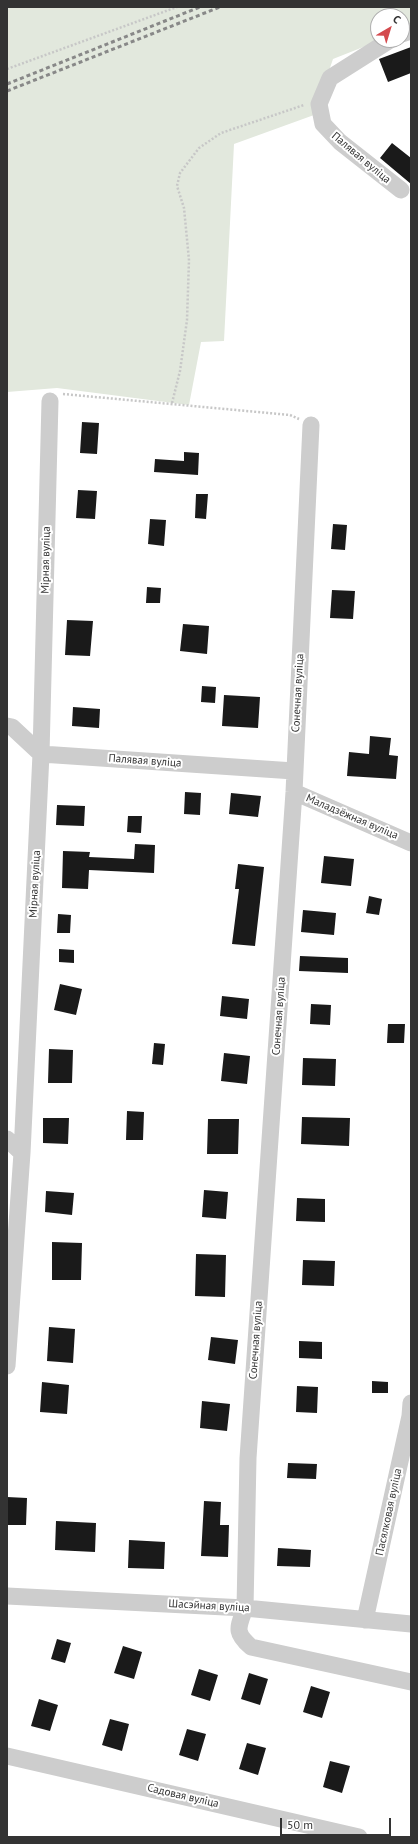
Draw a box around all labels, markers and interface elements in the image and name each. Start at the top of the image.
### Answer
north arrow [370,8,410,48]
text: С [390,12,404,27]
street label: Палявая вуліца [329,129,393,187]
street label: Мірная вуліца [39,526,53,594]
street label: Сонечная вуліца [289,653,307,733]
street label: Палявая вуліца [108,752,182,770]
street label: Маладзёжная вуліца [304,792,400,842]
street label: Мірная вуліца [27,850,43,918]
street label: Сонечная вуліца [270,976,288,1056]
street label: Сонечная вуліца [247,1300,265,1380]
street label: Пасялковая вуліца [373,1467,405,1557]
street label: Шасэйная вуліца [168,1597,250,1615]
street label: Садовая вуліца [146,1781,220,1811]
scale bar [282,1810,393,1836]
text: 50 m [287,1817,313,1832]

